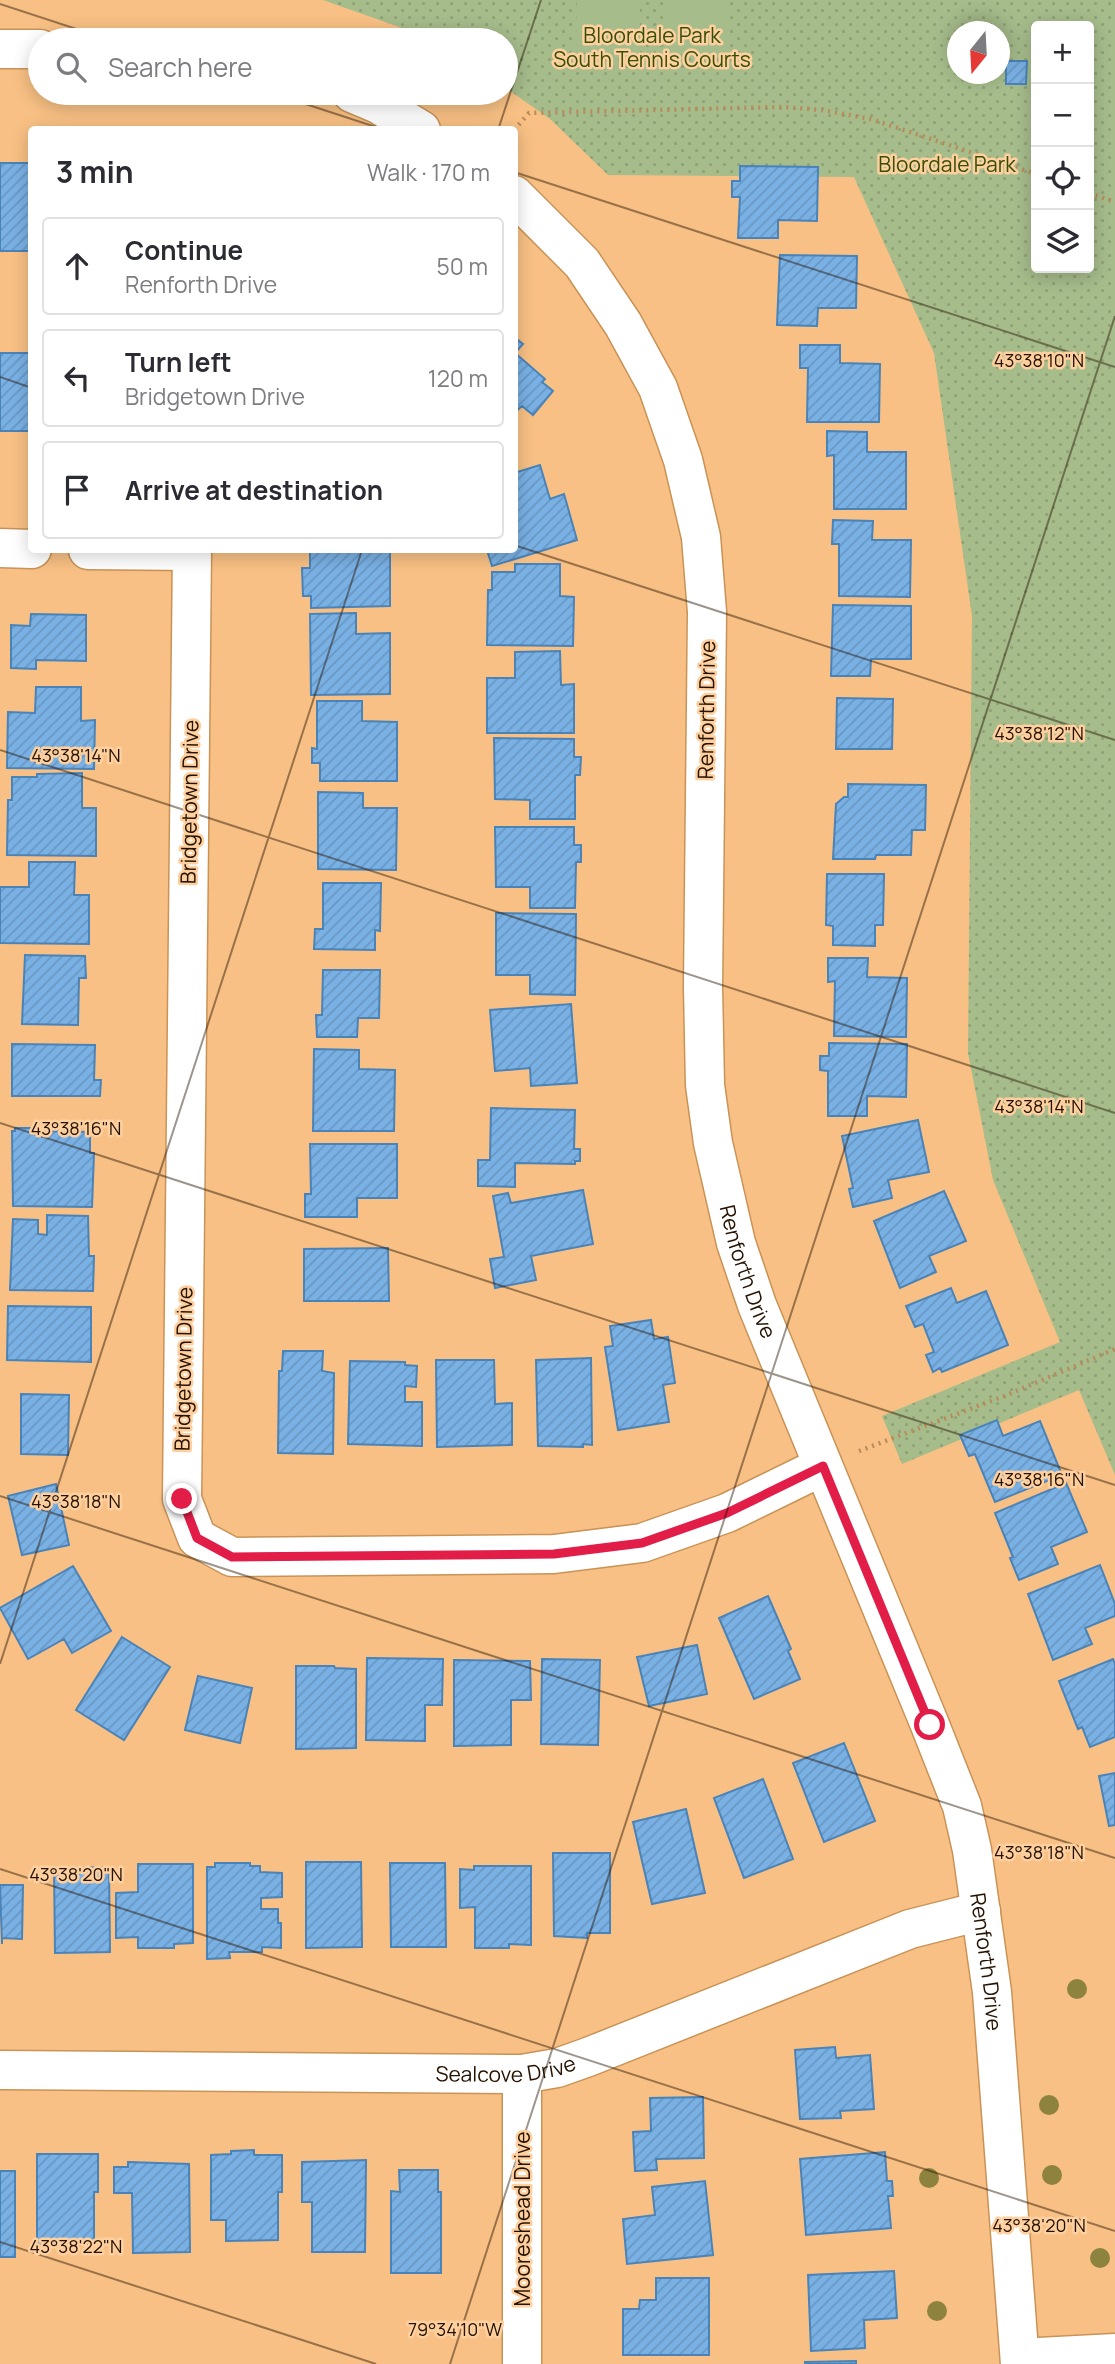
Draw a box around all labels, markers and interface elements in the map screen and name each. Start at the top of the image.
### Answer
park label: Bloordale Park South Tennis Courts [553,21,751,73]
north arrow [947,21,1010,84]
map controls [1031,21,1094,273]
button: + [1031,21,1094,84]
search box [28,28,518,105]
icon: search [52,48,90,86]
text: Search here [108,49,253,85]
button: − [1031,84,1094,147]
button: locate [1031,147,1094,210]
park label: Bloordale Park [878,150,1016,178]
text: 3 min [56,151,134,192]
text: Walk · 170 m [367,156,490,188]
button: layers [1031,210,1094,273]
text: Continue [125,232,243,268]
icon: ahead [58,247,96,285]
text: 50 m [437,250,488,282]
text: Renforth Drive [125,268,277,300]
text: Turn left [125,344,232,380]
text: 43°38'10"N [994,348,1084,372]
icon: left [58,359,96,397]
text: 120 m [428,362,488,394]
text: Bridgetown Drive [125,380,305,412]
icon: arrive [58,471,96,509]
text: Arrive at destination [125,472,383,508]
street label: Renforth Drive [691,640,721,780]
street label: Bridgetown Drive [174,720,204,884]
text: 43°38'12"N [994,721,1084,745]
text: 43°38'14"N [31,743,121,767]
text: 43°38'14"N [994,1094,1084,1118]
text: 43°38'16"N [31,1116,121,1140]
street label: Renforth Drive [714,1202,783,1342]
street label: Bridgetown Drive [168,1287,198,1451]
text: 43°38'16"N [994,1467,1084,1491]
route end [166,1483,197,1514]
text: 43°38'18"N [31,1489,121,1513]
route start [914,1709,945,1740]
text: 43°38'18"N [994,1840,1084,1864]
text: 43°38'20"N [29,1862,123,1886]
street label: Renforth Drive [964,1891,1009,2032]
street label: Sealcove Drive [435,2048,579,2088]
street label: Mooreshead Drive [508,2131,536,2307]
text: 43°38'20"N [992,2213,1086,2237]
text: 43°38'22"N [30,2234,122,2258]
text: 79°34'10"W [408,2317,502,2341]

